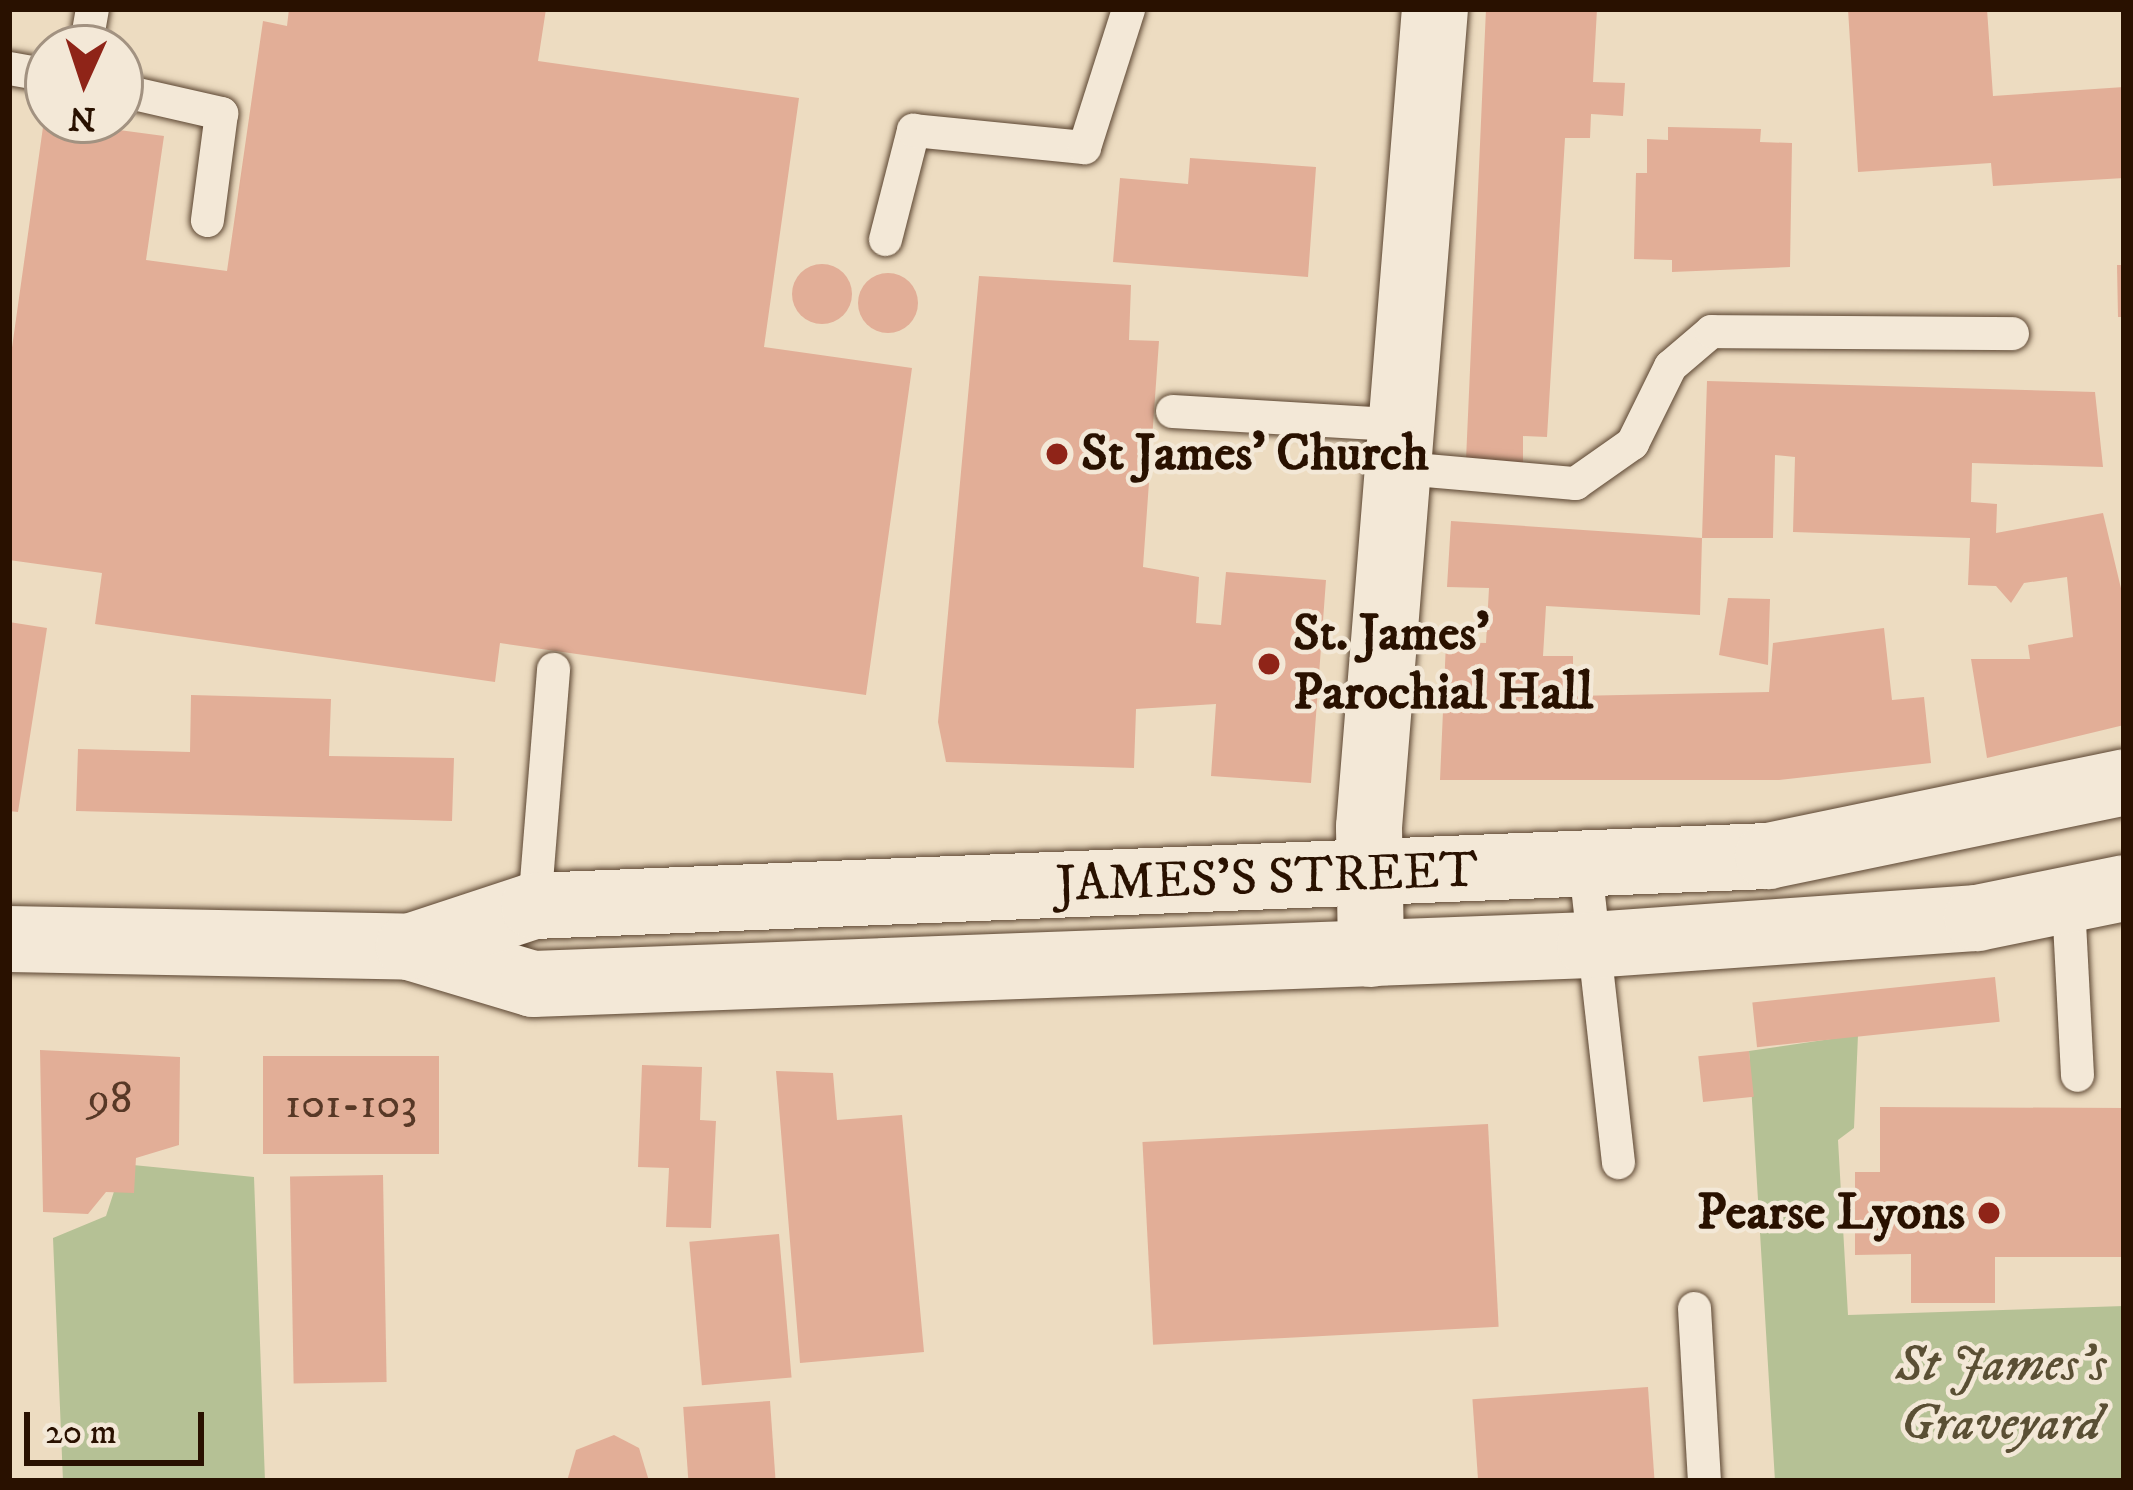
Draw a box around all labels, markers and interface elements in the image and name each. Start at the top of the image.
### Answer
north arrow [24,24,144,144]
text: N [68,96,97,139]
place label: St James' Church [1081,423,1429,485]
marker: St James' Church [1044,441,1070,467]
place label: St. James' Parochial Hall [1293,604,1593,724]
marker: St. James' Parochial Hall [1256,651,1282,677]
street label: JAMES'S STREET [1055,840,1479,916]
house number: 98 [88,1073,132,1127]
house number: 101-103 [285,1078,417,1132]
place label: Pearse Lyons [1697,1182,1965,1244]
marker: Pearse Lyons [1976,1200,2002,1226]
park label: St James's Graveyard [1896,1335,2106,1455]
scale bar [30,1388,210,1462]
text: 20 m [45,1410,117,1455]

